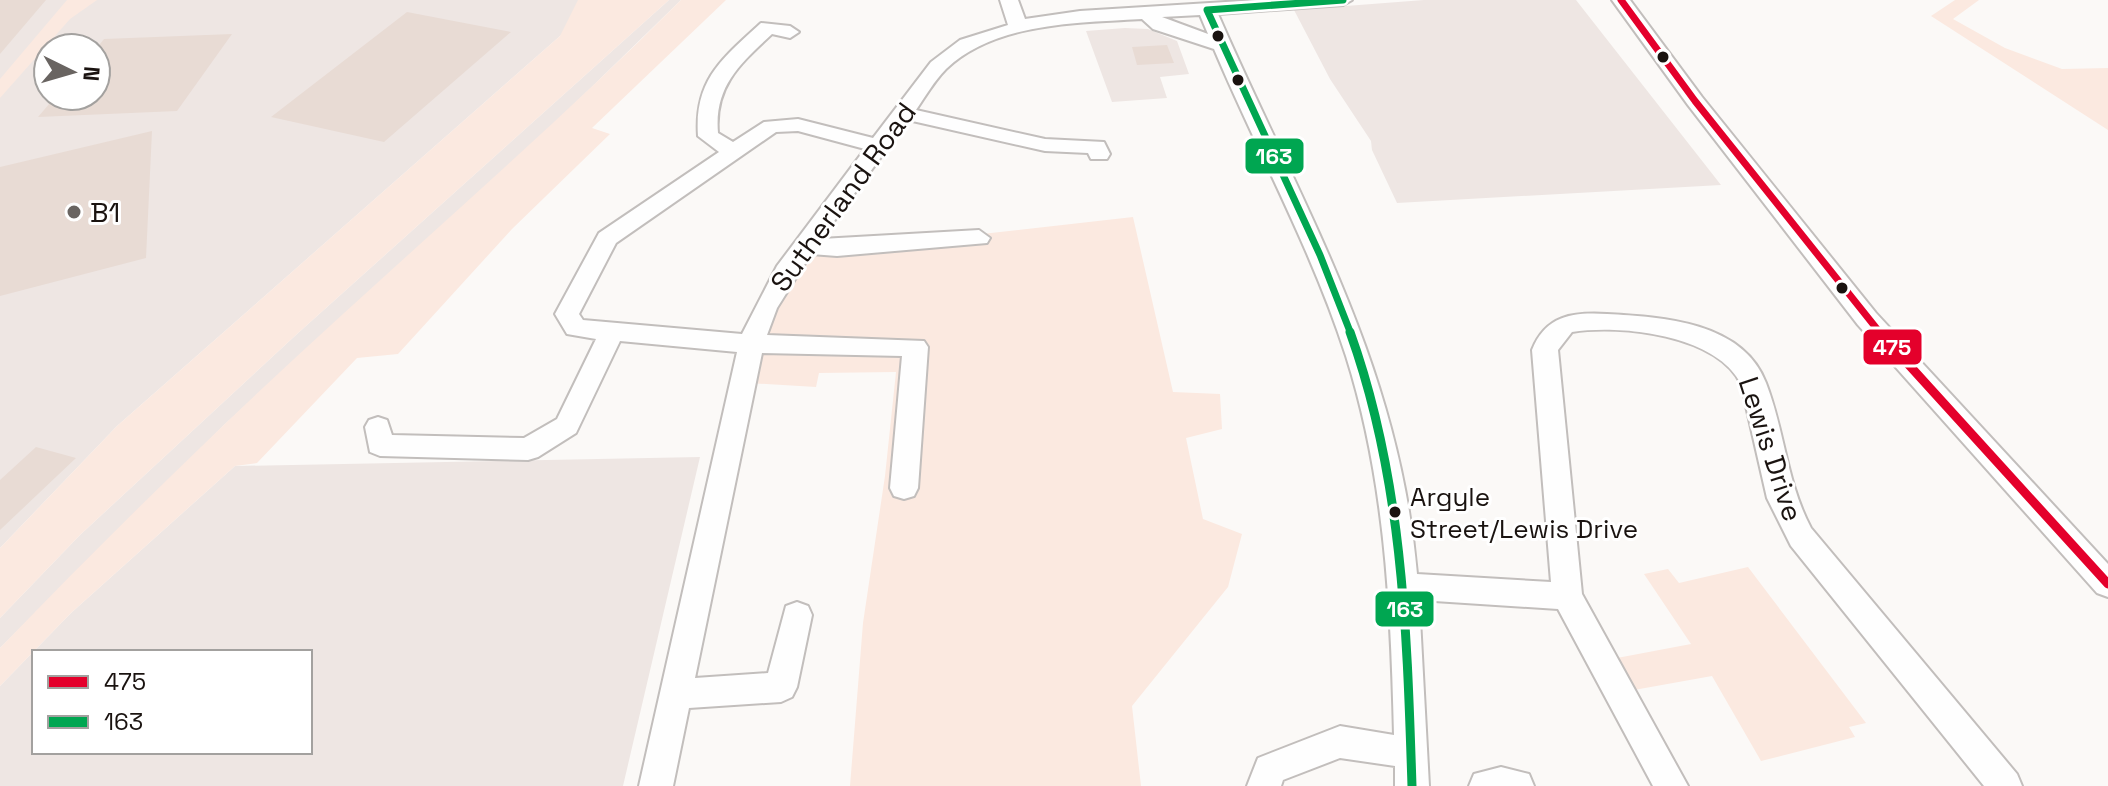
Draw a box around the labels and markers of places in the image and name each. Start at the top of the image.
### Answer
unlabelled marker [1210,28,1226,44]
unlabelled marker [1655,49,1671,65]
unlabelled marker [1230,72,1246,88]
place label: B1 [90,194,120,230]
marker: B1 [65,203,83,221]
unlabelled marker [1834,280,1850,296]
place label: Argyle Street/Lewis Drive [1410,480,1638,546]
marker: Argyle Street/Lewis Drive [1387,504,1403,520]

